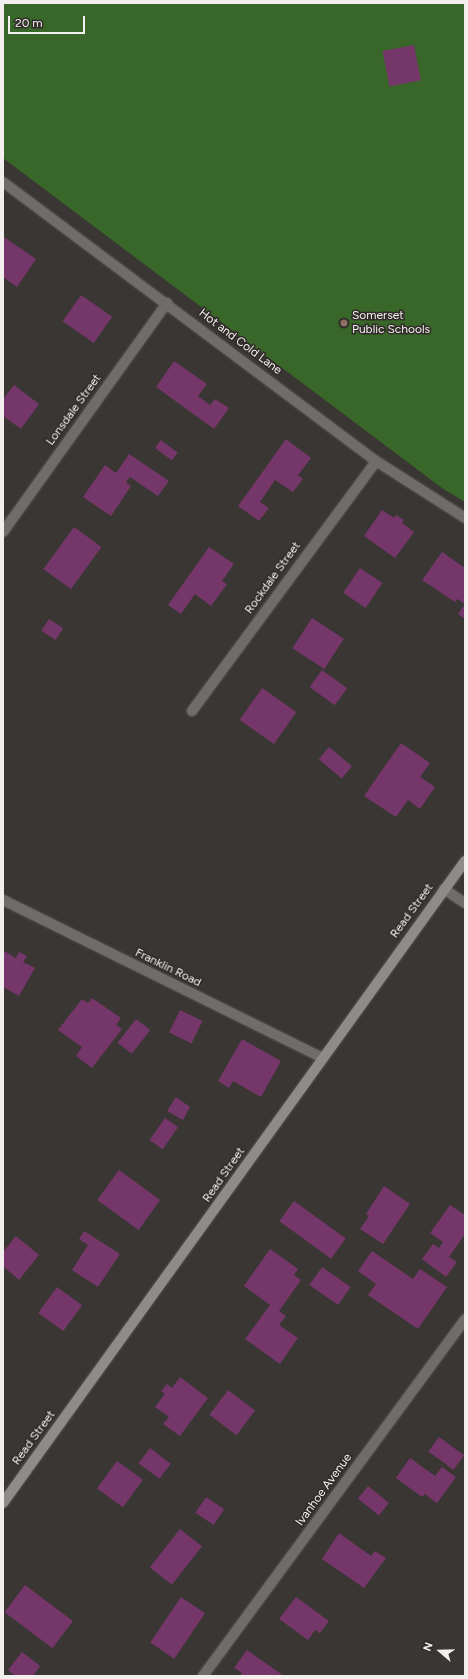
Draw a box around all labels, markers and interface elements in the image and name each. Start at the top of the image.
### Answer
scale bar [10,8,87,34]
text: 20 m [15,16,43,30]
street label: Hot and Cold Lane [196,306,284,378]
place label: Somerset Public Schools [352,309,430,337]
marker: Somerset Public Schools [339,318,349,328]
street label: Lonsdale Street [43,372,105,448]
street label: Rockdale Street [242,539,304,617]
street label: Read Street [387,881,437,941]
street label: Franklin Road [133,946,203,990]
street label: Read Street [200,1145,248,1205]
street label: Read Street [9,1408,59,1468]
street label: Ivanhoe Avenue [293,1451,355,1529]
north arrow [420,1631,460,1671]
text: N [421,1641,436,1653]

